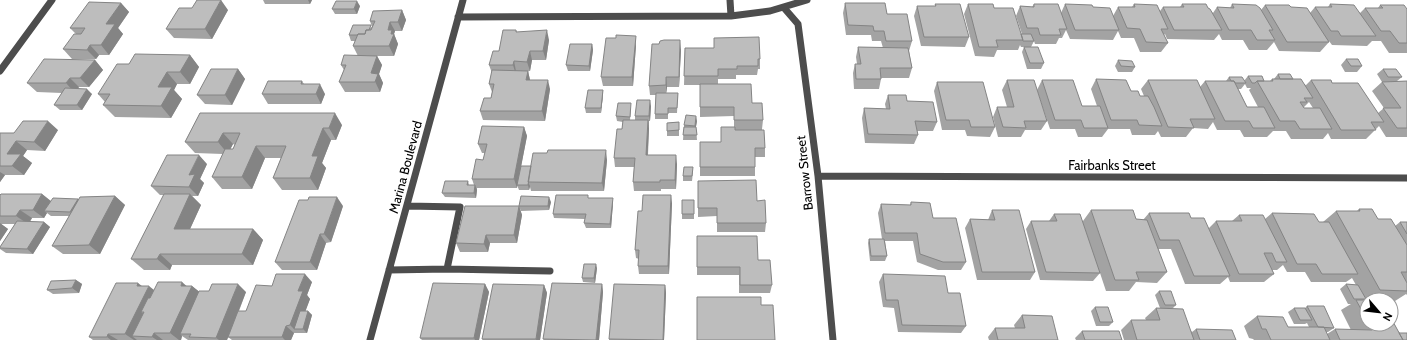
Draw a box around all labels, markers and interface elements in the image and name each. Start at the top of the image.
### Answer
street label: Marina Boulevard [385,119,425,215]
street label: Barrow Street [792,134,816,211]
street label: Fairbanks Street [1068,157,1156,173]
north arrow [1359,292,1399,332]
text: N [1380,310,1396,323]

